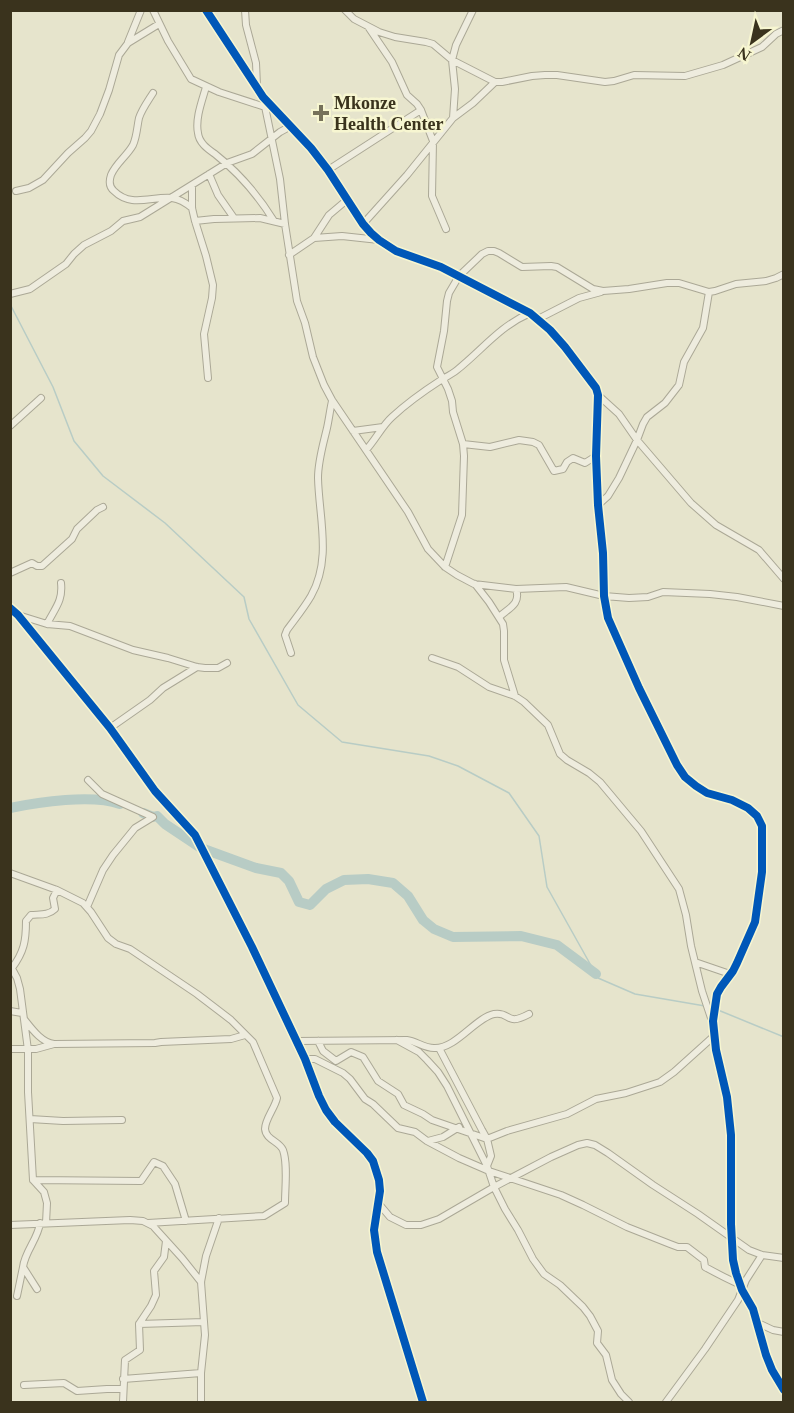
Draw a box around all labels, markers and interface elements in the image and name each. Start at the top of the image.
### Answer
north arrow [722,12,782,72]
text: N [734,44,754,64]
place label: Mkonze Health Center [334,93,443,134]
marker: Mkonze Health Center [312,104,330,122]

